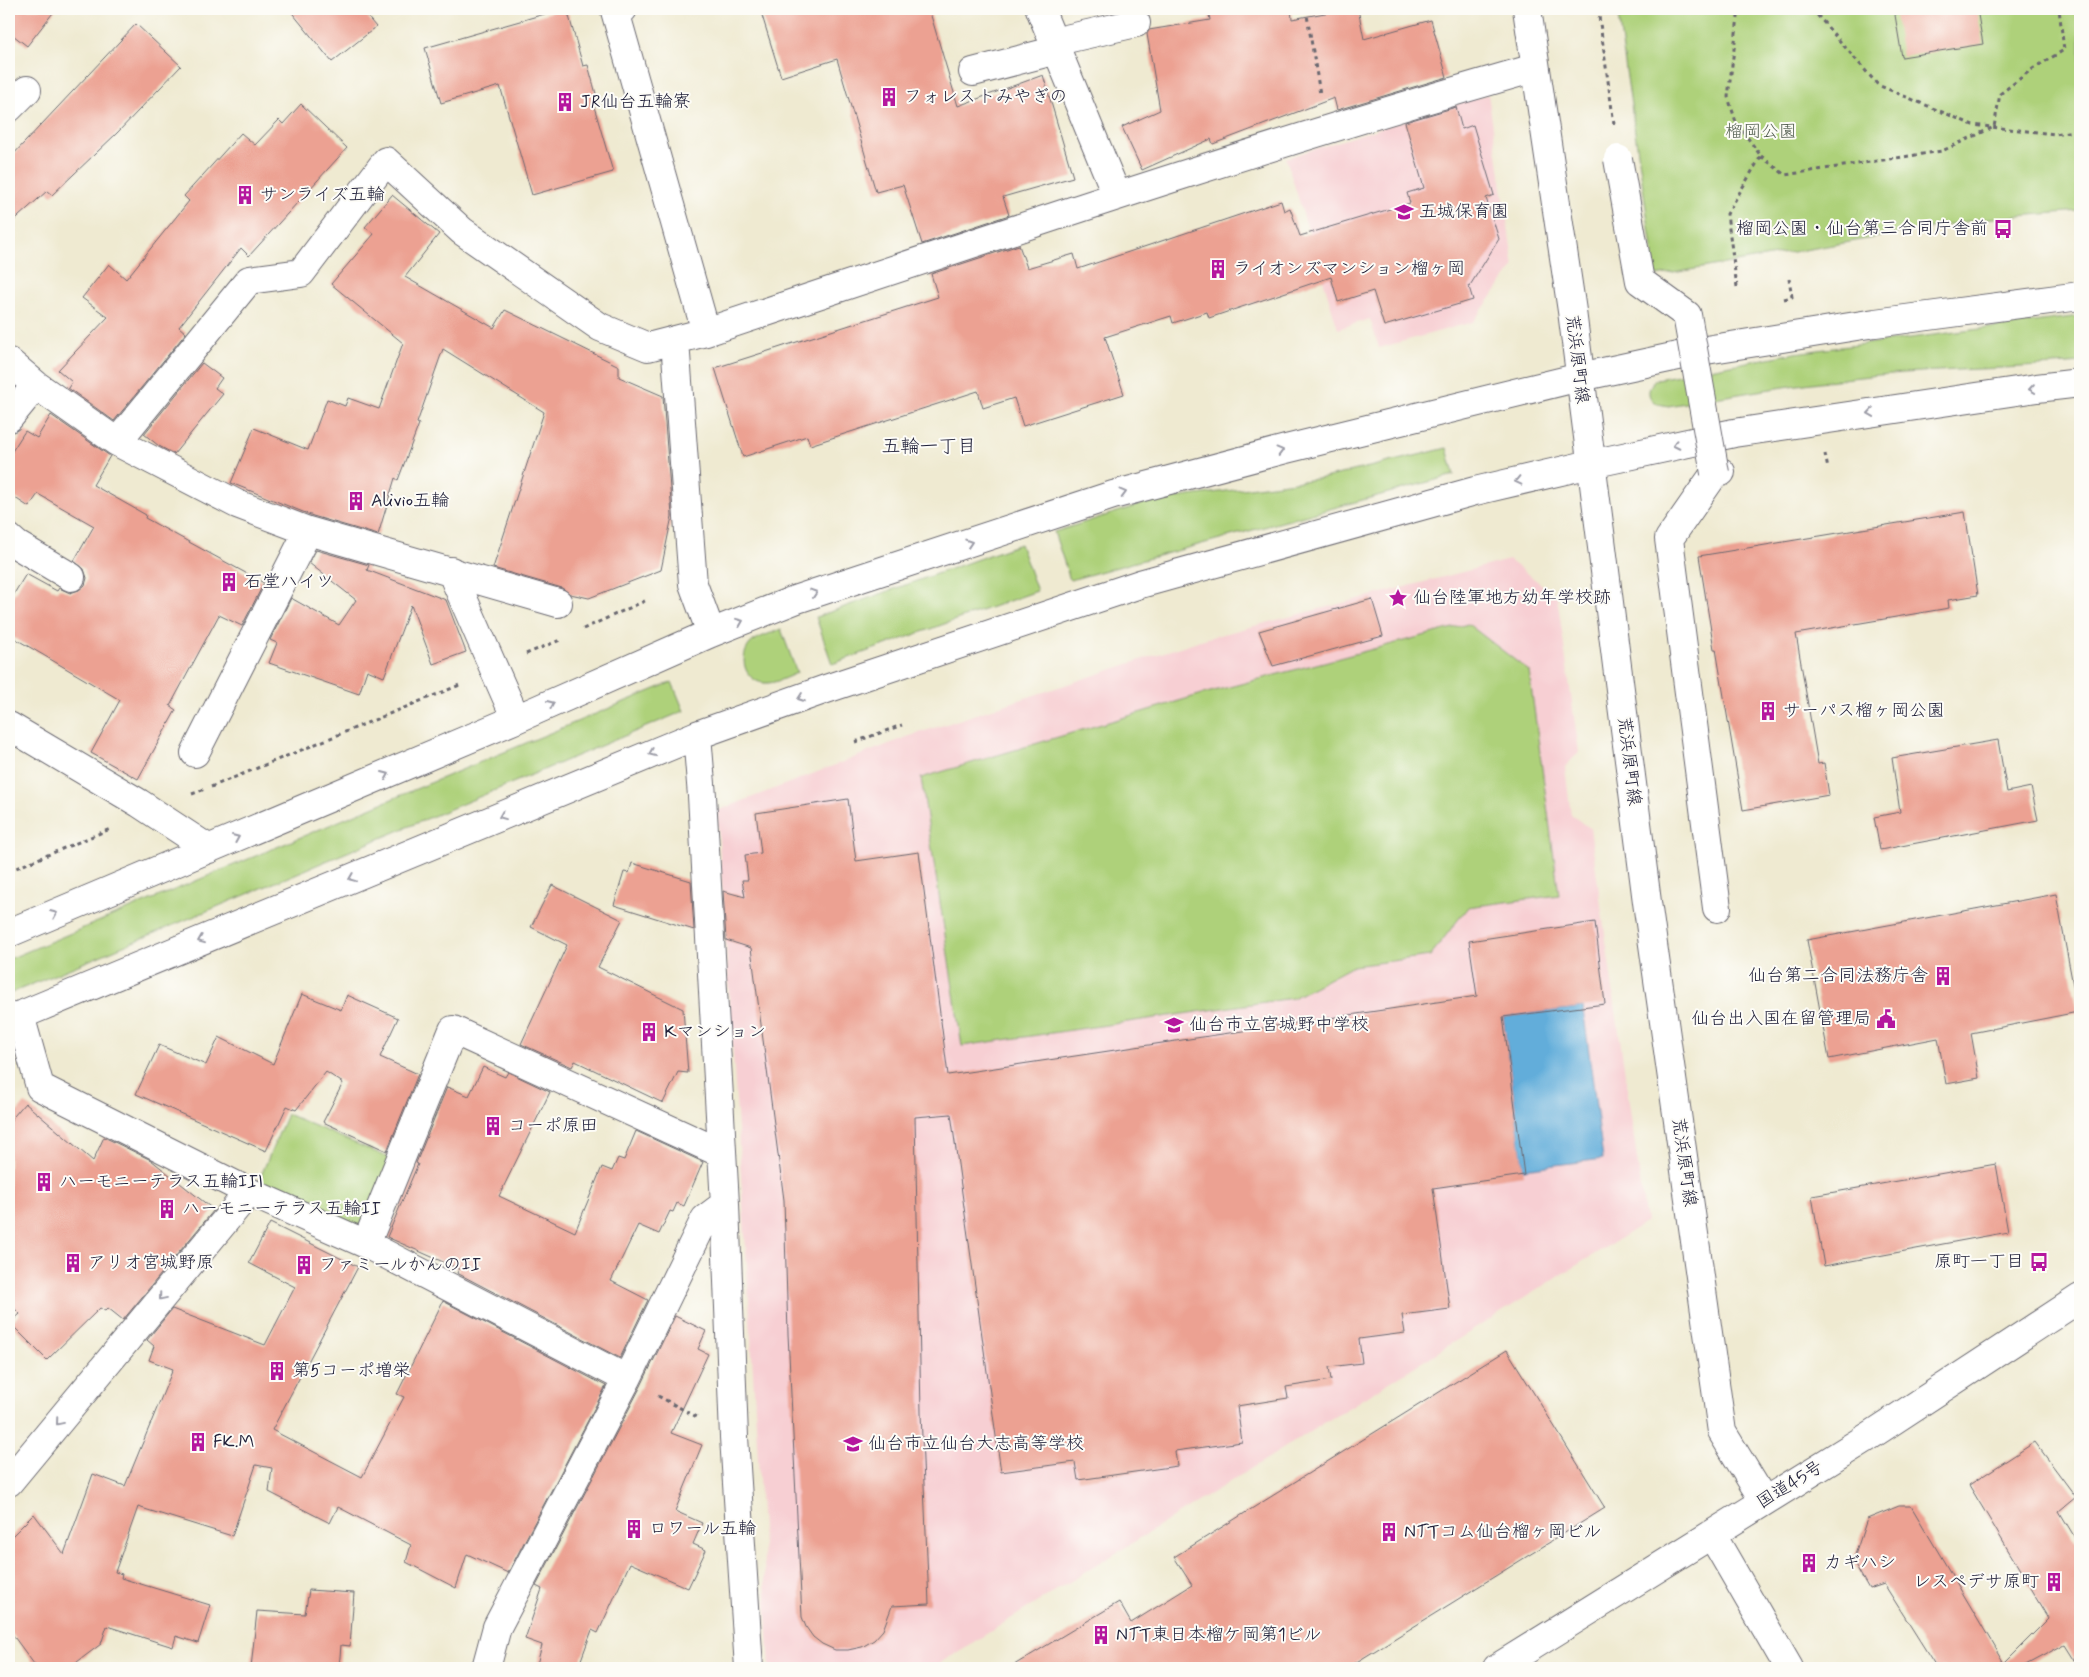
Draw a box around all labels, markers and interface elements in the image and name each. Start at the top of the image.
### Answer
place label: フォレストみやぎの [904,85,1067,109]
building icon: フォレストみやぎの [878,86,900,108]
place label: JR仙台五輪寮 [580,90,691,114]
building icon: JR仙台五輪寮 [554,91,576,113]
park label: 榴岡公園 [1725,120,1797,144]
place label: サンライズ五輪 [260,183,385,207]
building icon: サンライズ五輪 [234,184,256,206]
place label: 五城保育園 [1419,200,1509,224]
school or university icon: 五城保育園 [1393,201,1415,223]
place label: 榴岡公園・仙台第三合同庁舎前 [1736,217,1988,241]
bus stop icon: 榴岡公園・仙台第三合同庁舎前 [1992,218,2014,240]
place label: ライオンズマンション榴ヶ岡 [1233,257,1465,281]
building icon: ライオンズマンション榴ヶ岡 [1207,258,1229,280]
street label: 荒浜原町線 [1560,313,1594,405]
one-way arrow [2027,383,2036,393]
one-way arrow [1867,407,1875,417]
district label: 五輪一丁目 [881,434,977,459]
one-way arrow [1672,440,1681,450]
one-way arrow [1276,446,1285,457]
one-way arrow [1513,475,1522,486]
one-way arrow [1119,488,1127,498]
place label: Alivio五輪 [371,489,449,513]
building icon: Alivio五輪 [345,490,367,512]
one-way arrow [964,538,973,548]
place label: 石堂ハイツ [244,570,334,594]
building icon: 石堂ハイツ [218,571,240,593]
place label: 仙台陸軍地方幼年学校跡 [1413,586,1611,610]
place icon: 仙台陸軍地方幼年学校跡 [1387,587,1409,609]
one-way arrow [810,589,818,599]
one-way arrow [735,617,744,628]
one-way arrow [797,692,806,702]
one-way arrow [546,699,555,710]
place label: サーパス榴ヶ岡公園 [1783,699,1945,723]
building icon: サーパス榴ヶ岡公園 [1757,700,1779,722]
street label: 荒浜原町線 [1612,715,1646,807]
one-way arrow [648,747,657,758]
one-way arrow [381,770,390,781]
one-way arrow [498,809,507,820]
one-way arrow [231,834,240,844]
one-way arrow [348,872,356,882]
one-way arrow [49,909,58,920]
one-way arrow [197,934,206,944]
place label: 仙台第二合同法務庁舎 [1748,964,1928,988]
building icon: 仙台第二合同法務庁舎 [1932,965,1954,987]
place label: 仙台出入国在留管理局 [1691,1007,1871,1031]
public building icon: 仙台出入国在留管理局 [1875,1008,1897,1030]
place label: 仙台市立宮城野中学校 [1189,1013,1369,1037]
school or university icon: 仙台市立宮城野中学校 [1163,1014,1185,1036]
place label: Kマンション [664,1020,766,1044]
building icon: Kマンション [638,1021,660,1043]
place label: コーポ原田 [508,1114,598,1138]
building icon: コーポ原田 [482,1115,504,1137]
street label: 荒浜原町線 [1666,1116,1702,1208]
place label: ハーモニーテラス五輪III [59,1170,263,1194]
building icon: ハーモニーテラス五輪III [33,1171,55,1193]
place label: ハーモニーテラス五輪II [182,1197,381,1221]
building icon: ハーモニーテラス五輪II [156,1198,178,1220]
place label: 原町一丁目 [1934,1250,2024,1274]
place label: アリオ宮城野原 [88,1251,214,1275]
bus stop icon: 原町一丁目 [2028,1251,2050,1273]
building icon: アリオ宮城野原 [62,1252,84,1274]
place label: ファミールかんのII [319,1253,481,1277]
building icon: ファミールかんのII [293,1254,315,1276]
one-way arrow [160,1291,168,1300]
place label: 第5コーポ増栄 [292,1359,411,1383]
building icon: 第5コーポ増栄 [266,1360,288,1382]
one-way arrow [56,1416,64,1425]
place label: FK.M [213,1430,254,1454]
building icon: FK.M [187,1431,209,1453]
place label: 仙台市立仙台大志高等学校 [868,1432,1084,1456]
school or university icon: 仙台市立仙台大志高等学校 [842,1433,864,1455]
street label: 国道45号 [1752,1455,1828,1515]
place label: ロワール五輪 [649,1517,756,1541]
building icon: ロワール五輪 [623,1518,645,1540]
place label: NTTコム仙台榴ヶ岡ビル [1404,1520,1601,1544]
building icon: NTTコム仙台榴ヶ岡ビル [1378,1521,1400,1543]
place label: カギハシ [1824,1551,1896,1575]
building icon: カギハシ [1798,1552,1820,1574]
place label: レスペデサ原町 [1913,1570,2039,1594]
building icon: レスペデサ原町 [2043,1571,2065,1593]
place label: NTT東日本榴ケ岡第1ビル [1116,1623,1321,1647]
building icon: NTT東日本榴ケ岡第1ビル [1090,1624,1112,1646]

